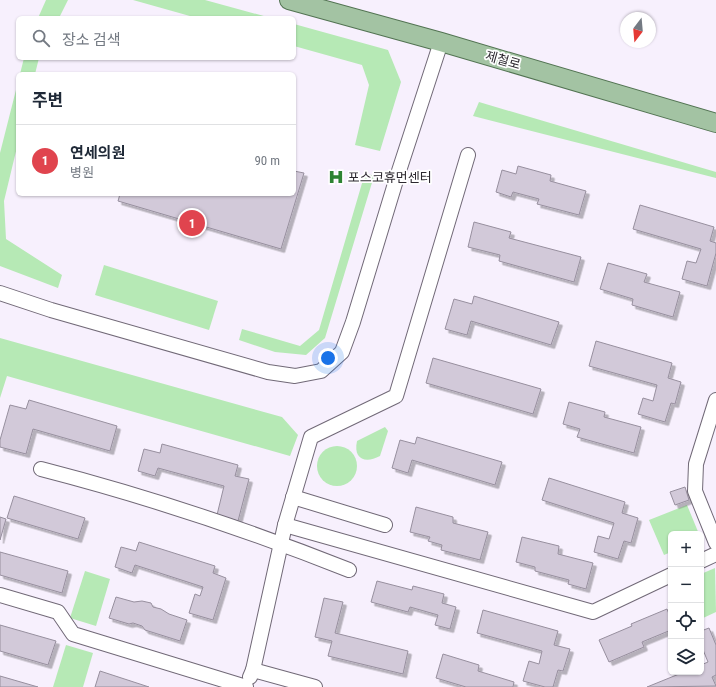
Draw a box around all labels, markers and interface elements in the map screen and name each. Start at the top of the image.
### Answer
north arrow [620,12,656,48]
search box [16,16,296,60]
icon: search [30,27,52,49]
text: 장소 검색 [62,31,121,49]
street label: 제철로 [484,48,522,72]
text: 주변 [32,90,63,110]
text: 연세의원 [70,144,125,162]
text: 1 [42,153,48,168]
text: 90 m [254,153,280,168]
text: 병원 [70,165,94,180]
hospital icon: 포스코휴먼센터 [327,168,345,186]
place label: 포스코휴먼센터 [348,170,432,185]
pin: 1 [179,208,205,238]
your location [318,348,338,368]
map controls [668,531,704,675]
button: + [668,531,704,567]
button: − [668,567,704,603]
button: locate [668,603,704,639]
button: layers [668,639,704,675]

